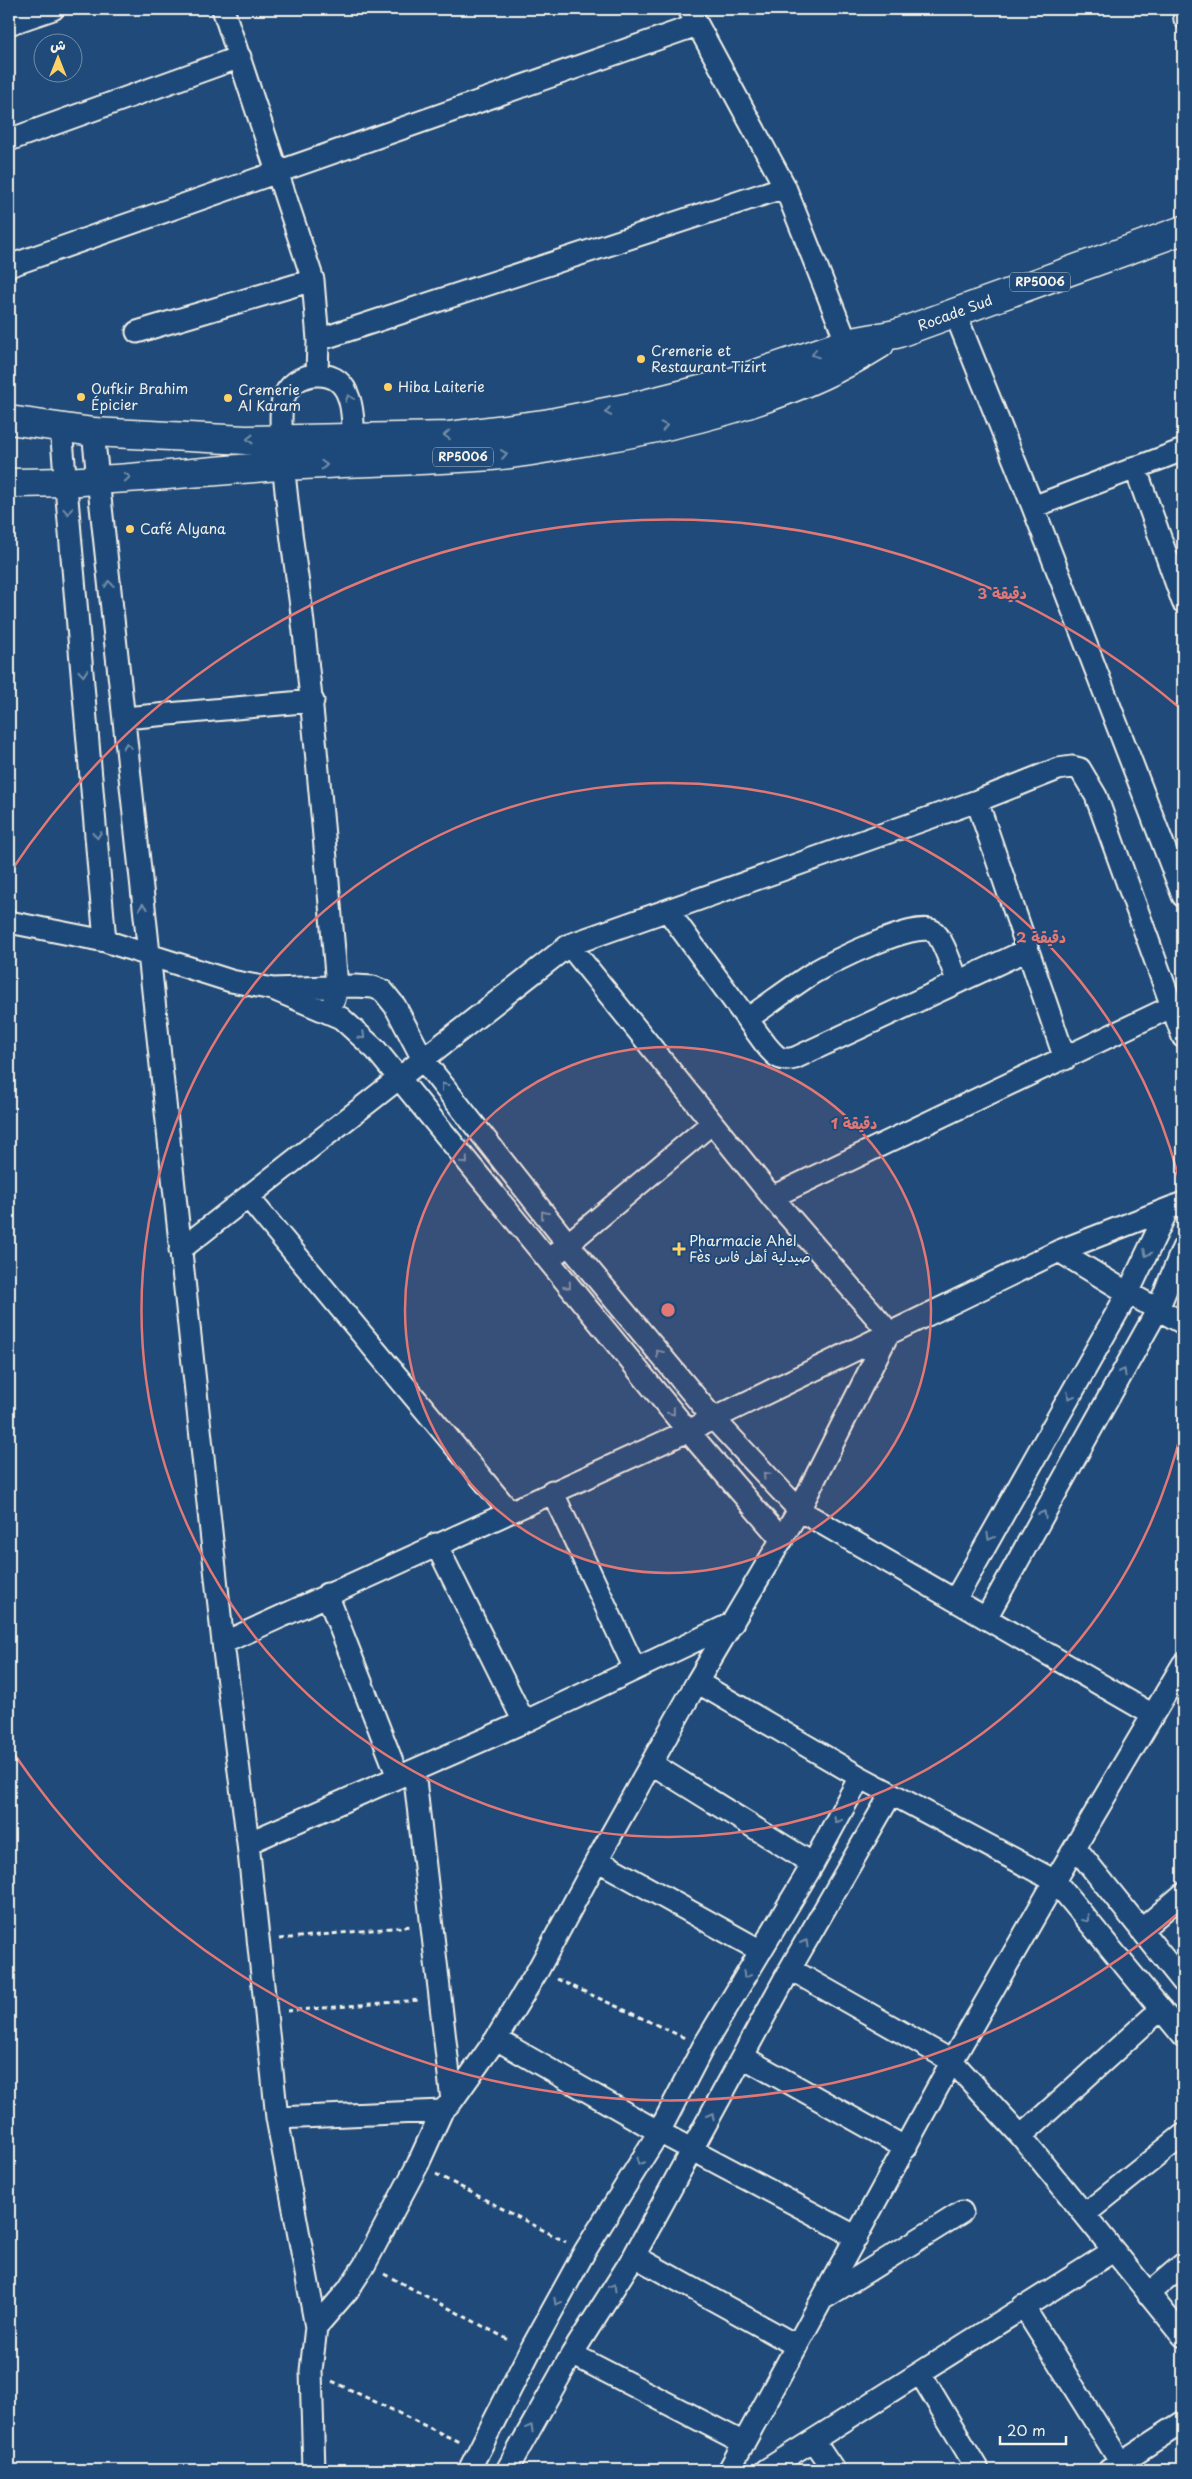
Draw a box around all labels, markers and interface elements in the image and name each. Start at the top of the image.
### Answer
north arrow [32,32,82,82]
text: ش [50,34,66,55]
road number: RP5006 [1010,272,1070,292]
street label: Rocade Sud [915,289,995,336]
place label: Cremerie et Restaurant Tizirt [651,340,767,377]
one-way arrow [811,348,819,358]
marker: Cremerie et Restaurant Tizirt [635,353,647,365]
place label: Hiba Laiterie [398,376,485,397]
place label: Oufkir Brahim Épicier [91,378,188,415]
place label: Cremerie Al Karam [238,379,301,416]
marker: Hiba Laiterie [382,381,394,393]
marker: Oufkir Brahim Épicier [75,391,87,403]
marker: Cremerie Al Karam [222,392,234,404]
one-way arrow [345,394,355,403]
one-way arrow [604,406,612,416]
one-way arrow [659,421,668,432]
one-way arrow [443,430,451,441]
one-way arrow [246,434,254,444]
road number: RP5006 [433,448,493,467]
one-way arrow [500,449,508,460]
one-way arrow [321,459,329,470]
one-way arrow [124,472,132,483]
one-way arrow [63,508,74,516]
place label: Café Alyana [140,518,226,539]
marker: Café Alyana [124,523,136,535]
one-way arrow [104,580,115,588]
text: 3 دقيقة [977,581,1027,604]
one-way arrow [77,670,88,678]
one-way arrow [122,741,133,749]
one-way arrow [91,831,102,839]
one-way arrow [138,903,149,911]
text: 2 دقيقة [1016,925,1066,948]
one-way arrow [356,1030,365,1039]
one-way arrow [441,1083,449,1092]
text: 1 دقيقة [831,1111,877,1134]
one-way arrow [460,1155,468,1164]
one-way arrow [541,1210,550,1220]
place label: Pharmacie Ahel Fès صيدلية أهل فاس [689,1230,811,1267]
marker: Pharmacie Ahel Fès صيدلية أهل فاس [673,1243,685,1255]
one-way arrow [1143,1248,1153,1257]
one-way arrow [563,1281,572,1290]
centre of rings [659,1301,677,1319]
one-way arrow [656,1350,664,1359]
one-way arrow [1116,1369,1126,1378]
one-way arrow [1067,1391,1077,1400]
one-way arrow [666,1406,674,1415]
one-way arrow [763,1471,772,1480]
one-way arrow [1037,1510,1047,1519]
one-way arrow [987,1532,997,1541]
one-way arrow [833,1814,843,1823]
one-way arrow [1080,1913,1089,1922]
one-way arrow [799,1939,809,1948]
one-way arrow [743,1970,753,1979]
one-way arrow [704,2113,714,2122]
one-way arrow [637,2157,647,2166]
one-way arrow [606,2284,616,2293]
one-way arrow [553,2296,563,2305]
scale bar [1000,2414,1066,2446]
text: 20 m [1007,2418,1046,2441]
one-way arrow [524,2424,534,2433]

